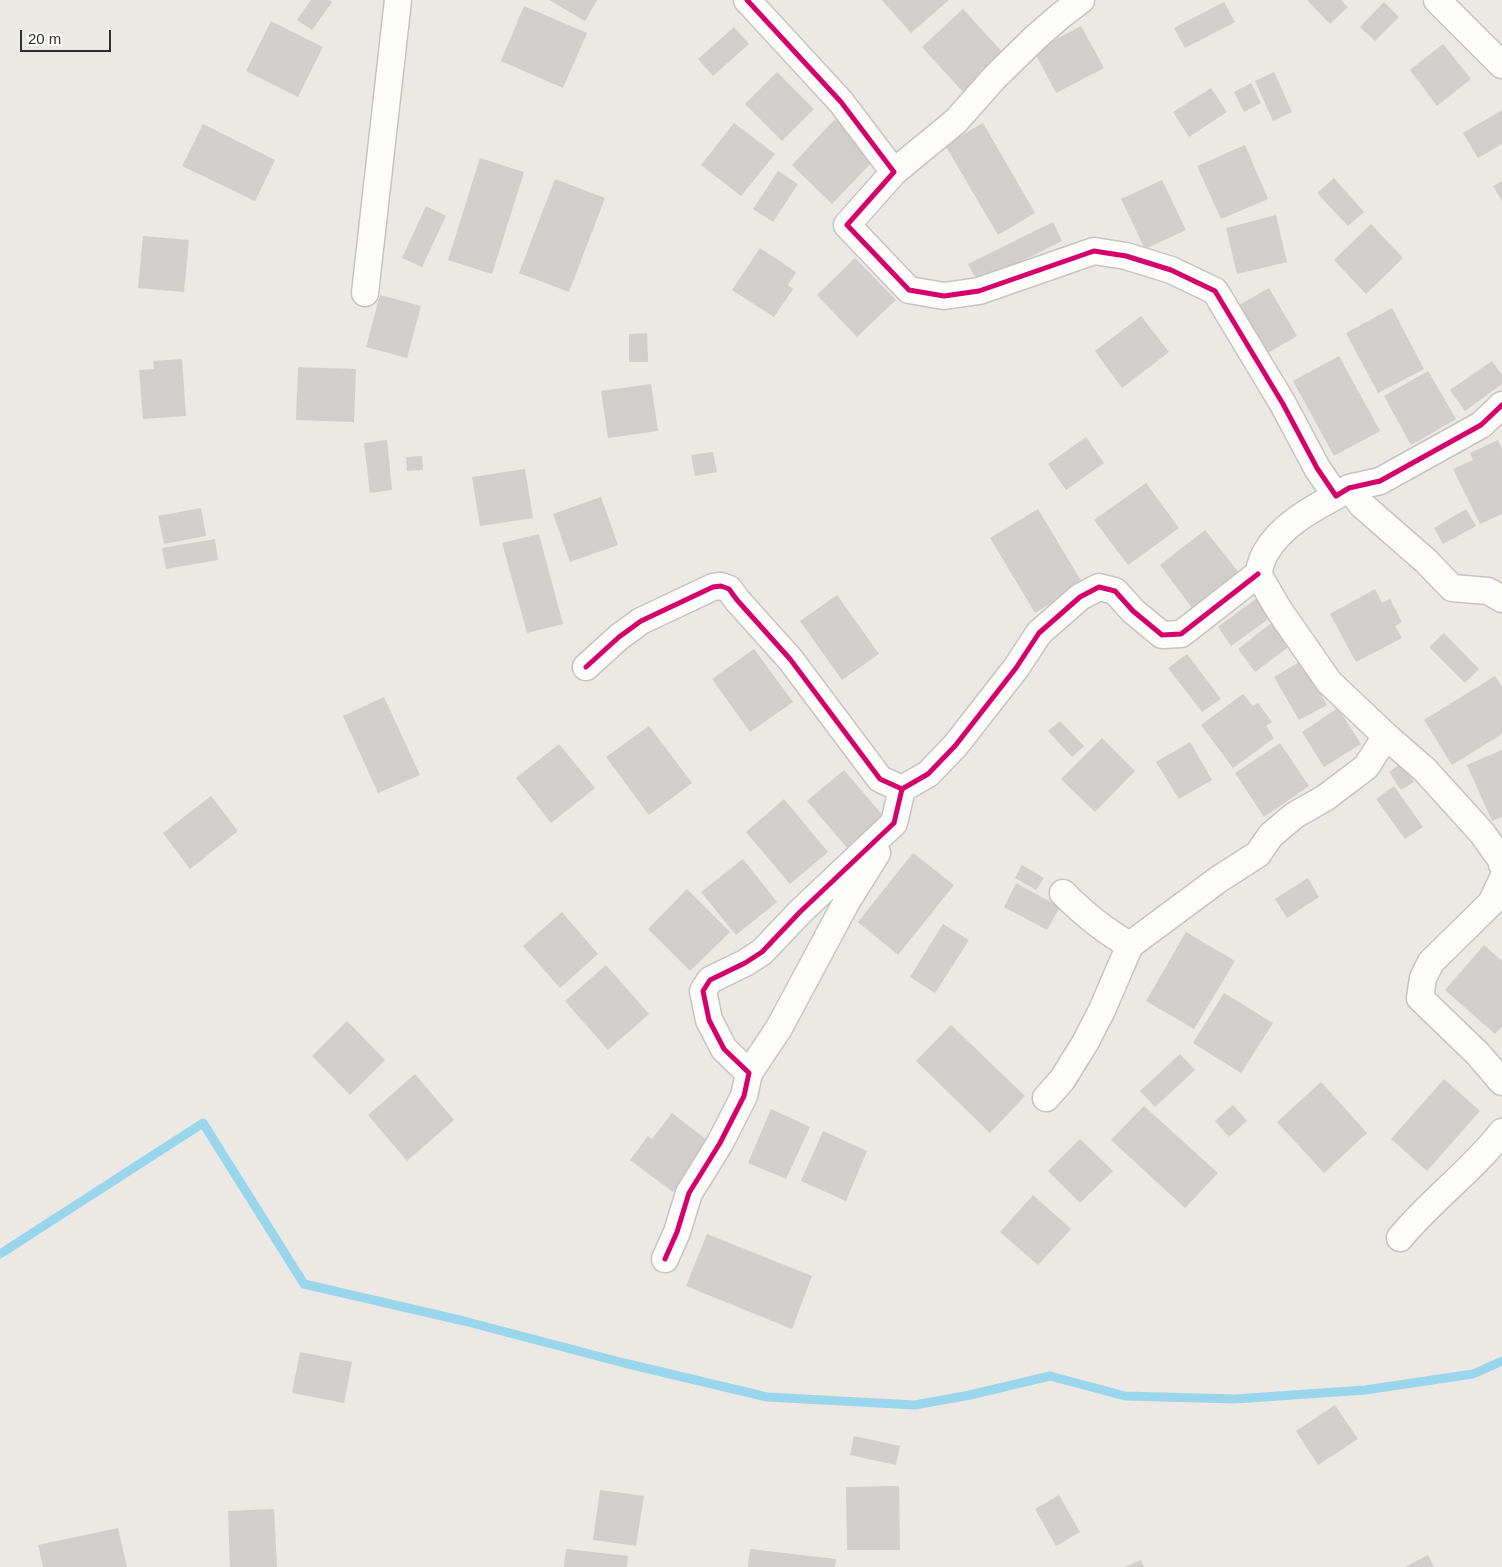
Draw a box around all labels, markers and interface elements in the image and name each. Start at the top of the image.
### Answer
scale bar [22,20,114,52]
text: 20 m [28,30,61,47]

